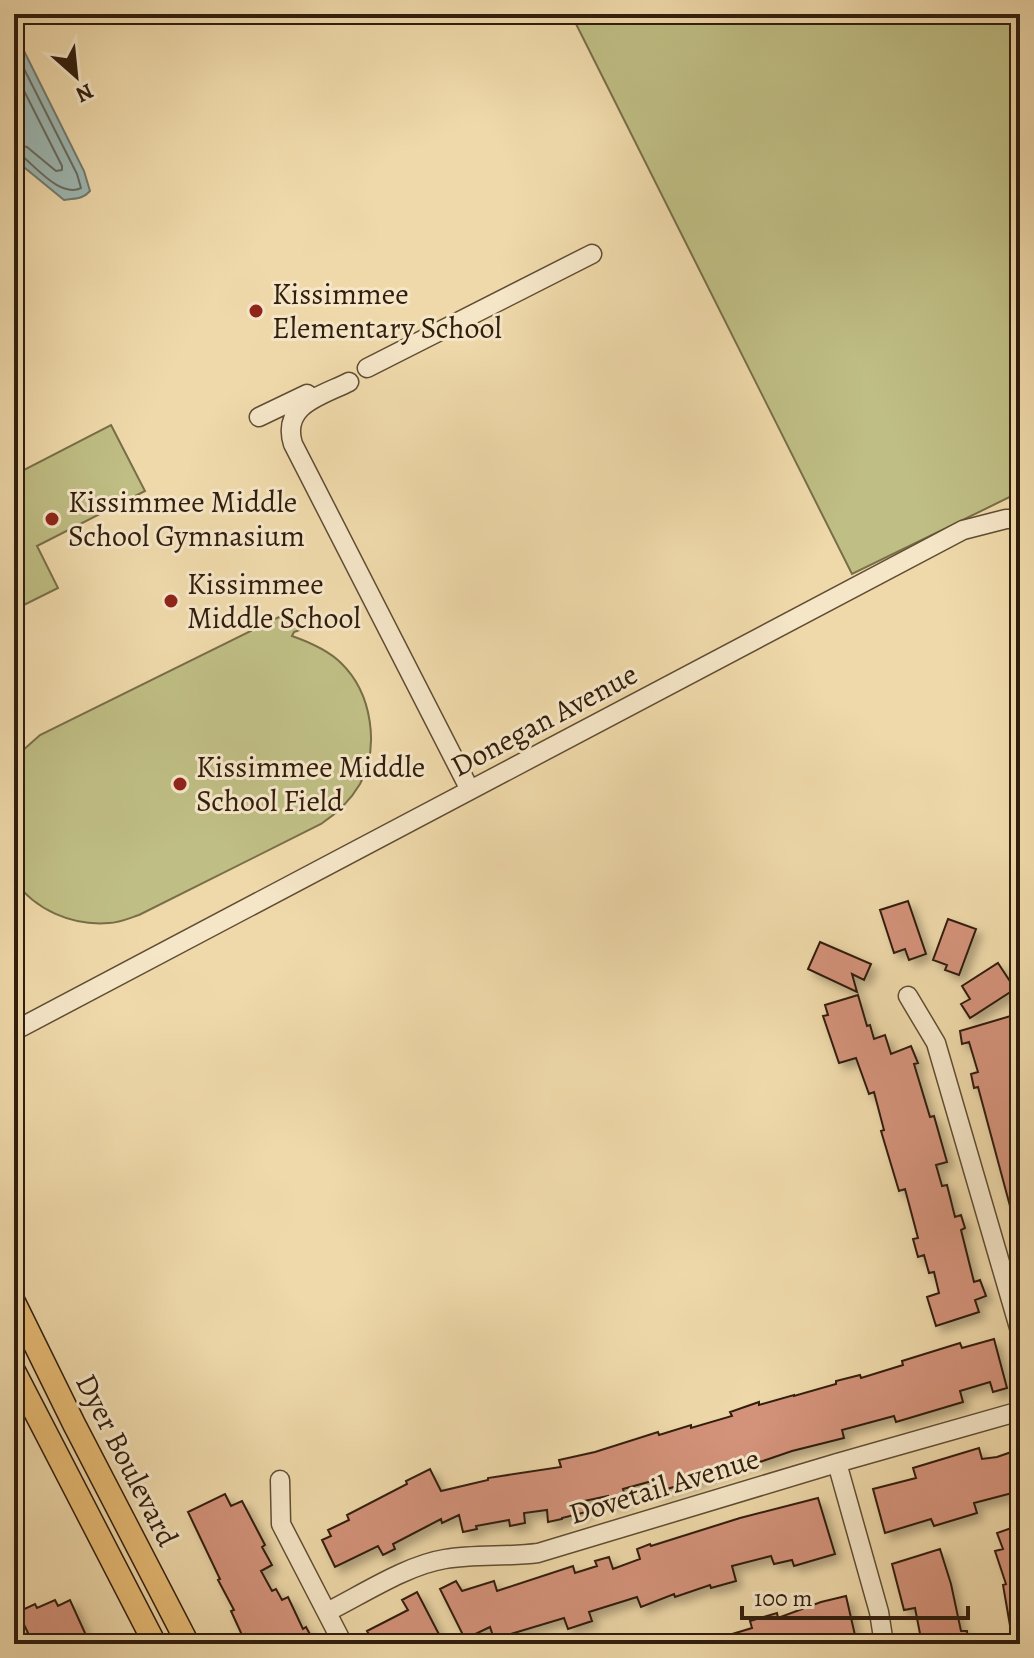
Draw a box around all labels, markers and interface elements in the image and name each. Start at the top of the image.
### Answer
north arrow [36,36,116,116]
text: N [71,76,99,110]
place label: Kissimmee Elementary School [272,274,502,348]
marker: Kissimmee Elementary School [247,302,265,320]
place label: Kissimmee Middle School Gymnasium [68,482,305,556]
marker: Kissimmee Middle School Gymnasium [43,510,61,528]
place label: Kissimmee Middle School [187,564,361,638]
marker: Kissimmee Middle School [162,592,180,610]
street label: Donegan Avenue [444,654,644,786]
place label: Kissimmee Middle School Field [196,747,425,821]
marker: Kissimmee Middle School Field [171,775,189,793]
street label: Dyer Boulevard [66,1367,188,1554]
street label: Dovetail Avenue [564,1438,764,1534]
scale bar [742,1570,968,1620]
text: 100 m [754,1582,813,1614]

